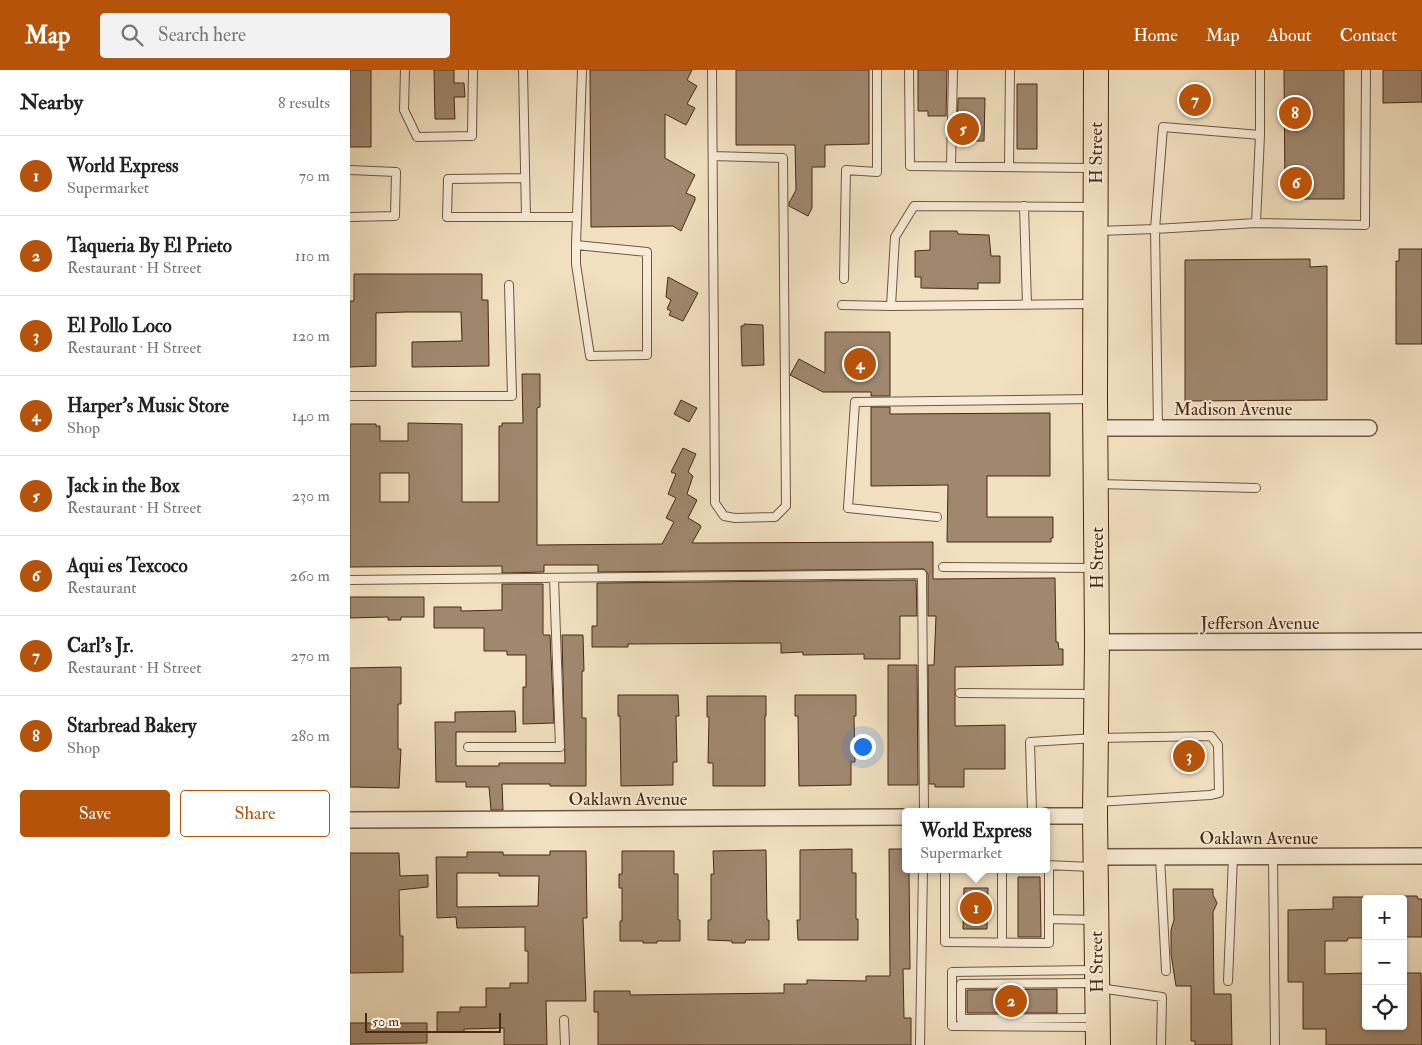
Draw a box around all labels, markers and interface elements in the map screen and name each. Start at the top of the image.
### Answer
search box [100,13,450,58]
text: Map [25,20,70,51]
icon: search [118,21,146,49]
text: Search here [158,23,246,47]
text: Home [1133,24,1178,47]
text: Map [1206,24,1240,47]
text: About [1268,24,1312,47]
text: Contact [1340,24,1397,47]
pin: 7 [1179,81,1211,119]
text: Nearby [20,89,83,116]
text: 8 results [278,93,330,113]
pin: 8 [1279,94,1311,132]
pin: 5 [947,110,979,148]
street label: H Street [1085,122,1108,184]
text: World Express [67,154,179,178]
pin: 6 [1280,164,1312,202]
text: 1 [33,166,39,186]
text: 70 m [299,166,330,186]
text: Supermarket [67,178,149,198]
text: Taqueria By El Prieto [67,234,232,258]
text: 2 [32,246,40,266]
text: 110 m [295,246,330,266]
text: Restaurant · H Street [67,258,201,278]
text: El Pollo Loco [67,314,172,338]
text: 3 [33,326,39,346]
text: 120 m [292,326,330,346]
text: Restaurant · H Street [67,338,201,358]
pin: 4 [844,345,876,383]
text: Harper's Music Store [67,394,229,418]
street label: Madison Avenue [1174,398,1293,421]
text: 4 [32,406,40,426]
text: 140 m [292,406,330,426]
text: Shop [67,418,100,438]
text: Jack in the Box [67,474,180,498]
text: 5 [32,486,40,506]
text: 230 m [292,486,330,506]
text: Restaurant · H Street [67,498,201,518]
street label: H Street [1086,527,1109,589]
text: Aqui es Texcoco [67,554,188,578]
text: 6 [32,566,40,586]
text: 260 m [290,566,330,586]
text: Restaurant [67,578,136,598]
street label: Jefferson Avenue [1199,612,1320,635]
text: Carl's Jr. [67,634,133,658]
text: 7 [32,646,40,666]
text: 270 m [291,646,330,666]
text: Restaurant · H Street [67,658,201,678]
text: Starbread Bakery [67,714,196,738]
text: 8 [32,726,40,746]
text: 280 m [290,726,330,746]
your location [850,734,876,760]
pin: 3 [1173,737,1205,775]
text: Shop [67,738,100,758]
street label: Oaklawn Avenue [569,788,688,811]
button: Save [20,790,170,837]
button: Share [180,790,330,837]
popup [902,808,1050,873]
text: World Express [920,819,1032,843]
street label: Oaklawn Avenue [1200,827,1319,850]
text: Supermarket [920,843,1002,863]
pin: 1 [960,889,992,927]
map controls [1362,895,1407,1030]
button: + [1362,895,1407,940]
street label: H Street [1085,931,1109,993]
button: − [1362,940,1407,985]
pin: 2 [995,982,1027,1020]
button: locate [1362,985,1407,1030]
scale bar [365,1010,501,1033]
text: 50 m [372,1013,399,1030]

